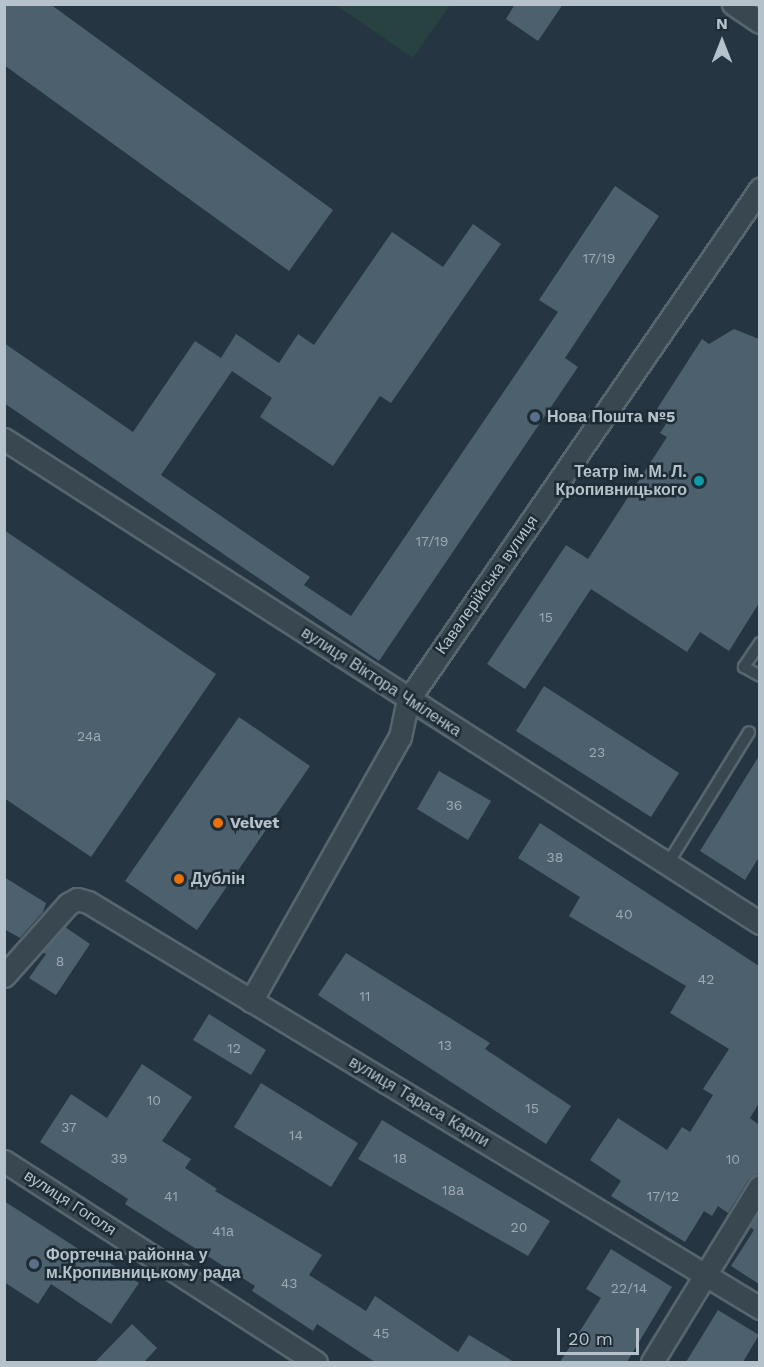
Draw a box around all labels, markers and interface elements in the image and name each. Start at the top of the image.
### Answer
north arrow [692,12,752,72]
text: N [716,14,728,33]
house number: 17/19 [583,250,615,266]
place label: Нова Пошта №5 [547,407,675,427]
marker: Нова Пошта №5 [528,410,542,424]
place label: Театр ім. М. Л. Кропивницького [555,462,687,500]
marker: Театр ім. М. Л. Кропивницького [692,474,706,488]
street label: Кавалерійська вулиця [432,512,542,658]
house number: 17/19 [416,533,448,549]
house number: 15 [539,609,553,625]
street label: вулиця Віктора Чміленка [298,623,464,741]
house number: 24а [77,728,101,744]
house number: 23 [589,744,605,760]
house number: 36 [446,797,462,813]
place label: Velvet [230,813,279,833]
marker: Velvet [211,816,225,830]
house number: 38 [547,849,563,865]
place label: Дублін [191,869,245,889]
marker: Дублін [172,872,186,886]
house number: 40 [615,906,633,922]
house number: 8 [56,953,64,969]
house number: 42 [698,971,714,987]
house number: 11 [360,988,370,1004]
house number: 13 [438,1037,452,1053]
house number: 12 [227,1040,241,1056]
street label: вулиця Тараса Карпи [345,1053,493,1151]
house number: 10 [147,1092,161,1108]
house number: 15 [525,1100,539,1116]
house number: 37 [61,1119,77,1135]
house number: 14 [289,1127,303,1143]
house number: 39 [111,1150,127,1166]
house number: 18 [393,1150,407,1166]
house number: 10 [726,1151,740,1167]
street label: вулиця Гоголя [20,1166,120,1240]
house number: 18а [442,1182,464,1198]
house number: 41 [164,1188,178,1204]
house number: 17/12 [647,1188,679,1204]
house number: 20 [511,1219,527,1235]
house number: 41а [212,1223,234,1239]
place label: Фортечна районна у м.Кропивницькому рада [46,1245,240,1283]
marker: Фортечна районна у м.Кропивницькому рада [27,1257,41,1271]
house number: 43 [281,1275,297,1291]
house number: 22/14 [611,1280,647,1296]
scale bar [560,1316,642,1354]
house number: 45 [373,1325,389,1341]
text: 20 m [568,1328,613,1349]

